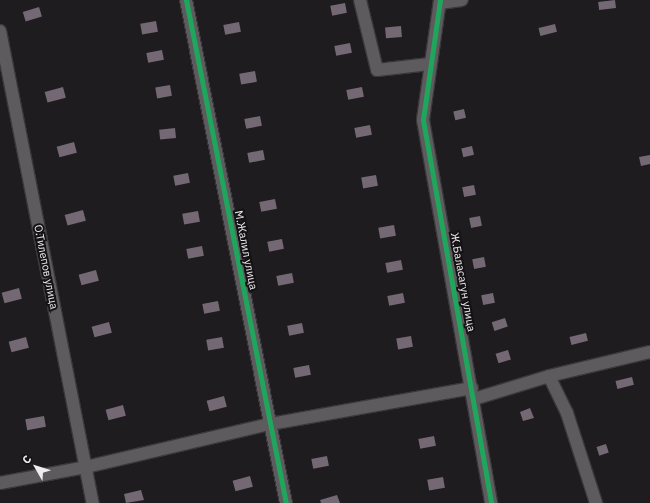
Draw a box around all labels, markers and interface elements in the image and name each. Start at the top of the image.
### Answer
street label: М.Жалил улица [232,209,260,291]
street label: О.Тилепов улица [31,224,61,310]
street label: Ж.Баласагун улица [448,232,478,332]
north arrow [16,447,56,487]
text: С [19,452,34,467]

